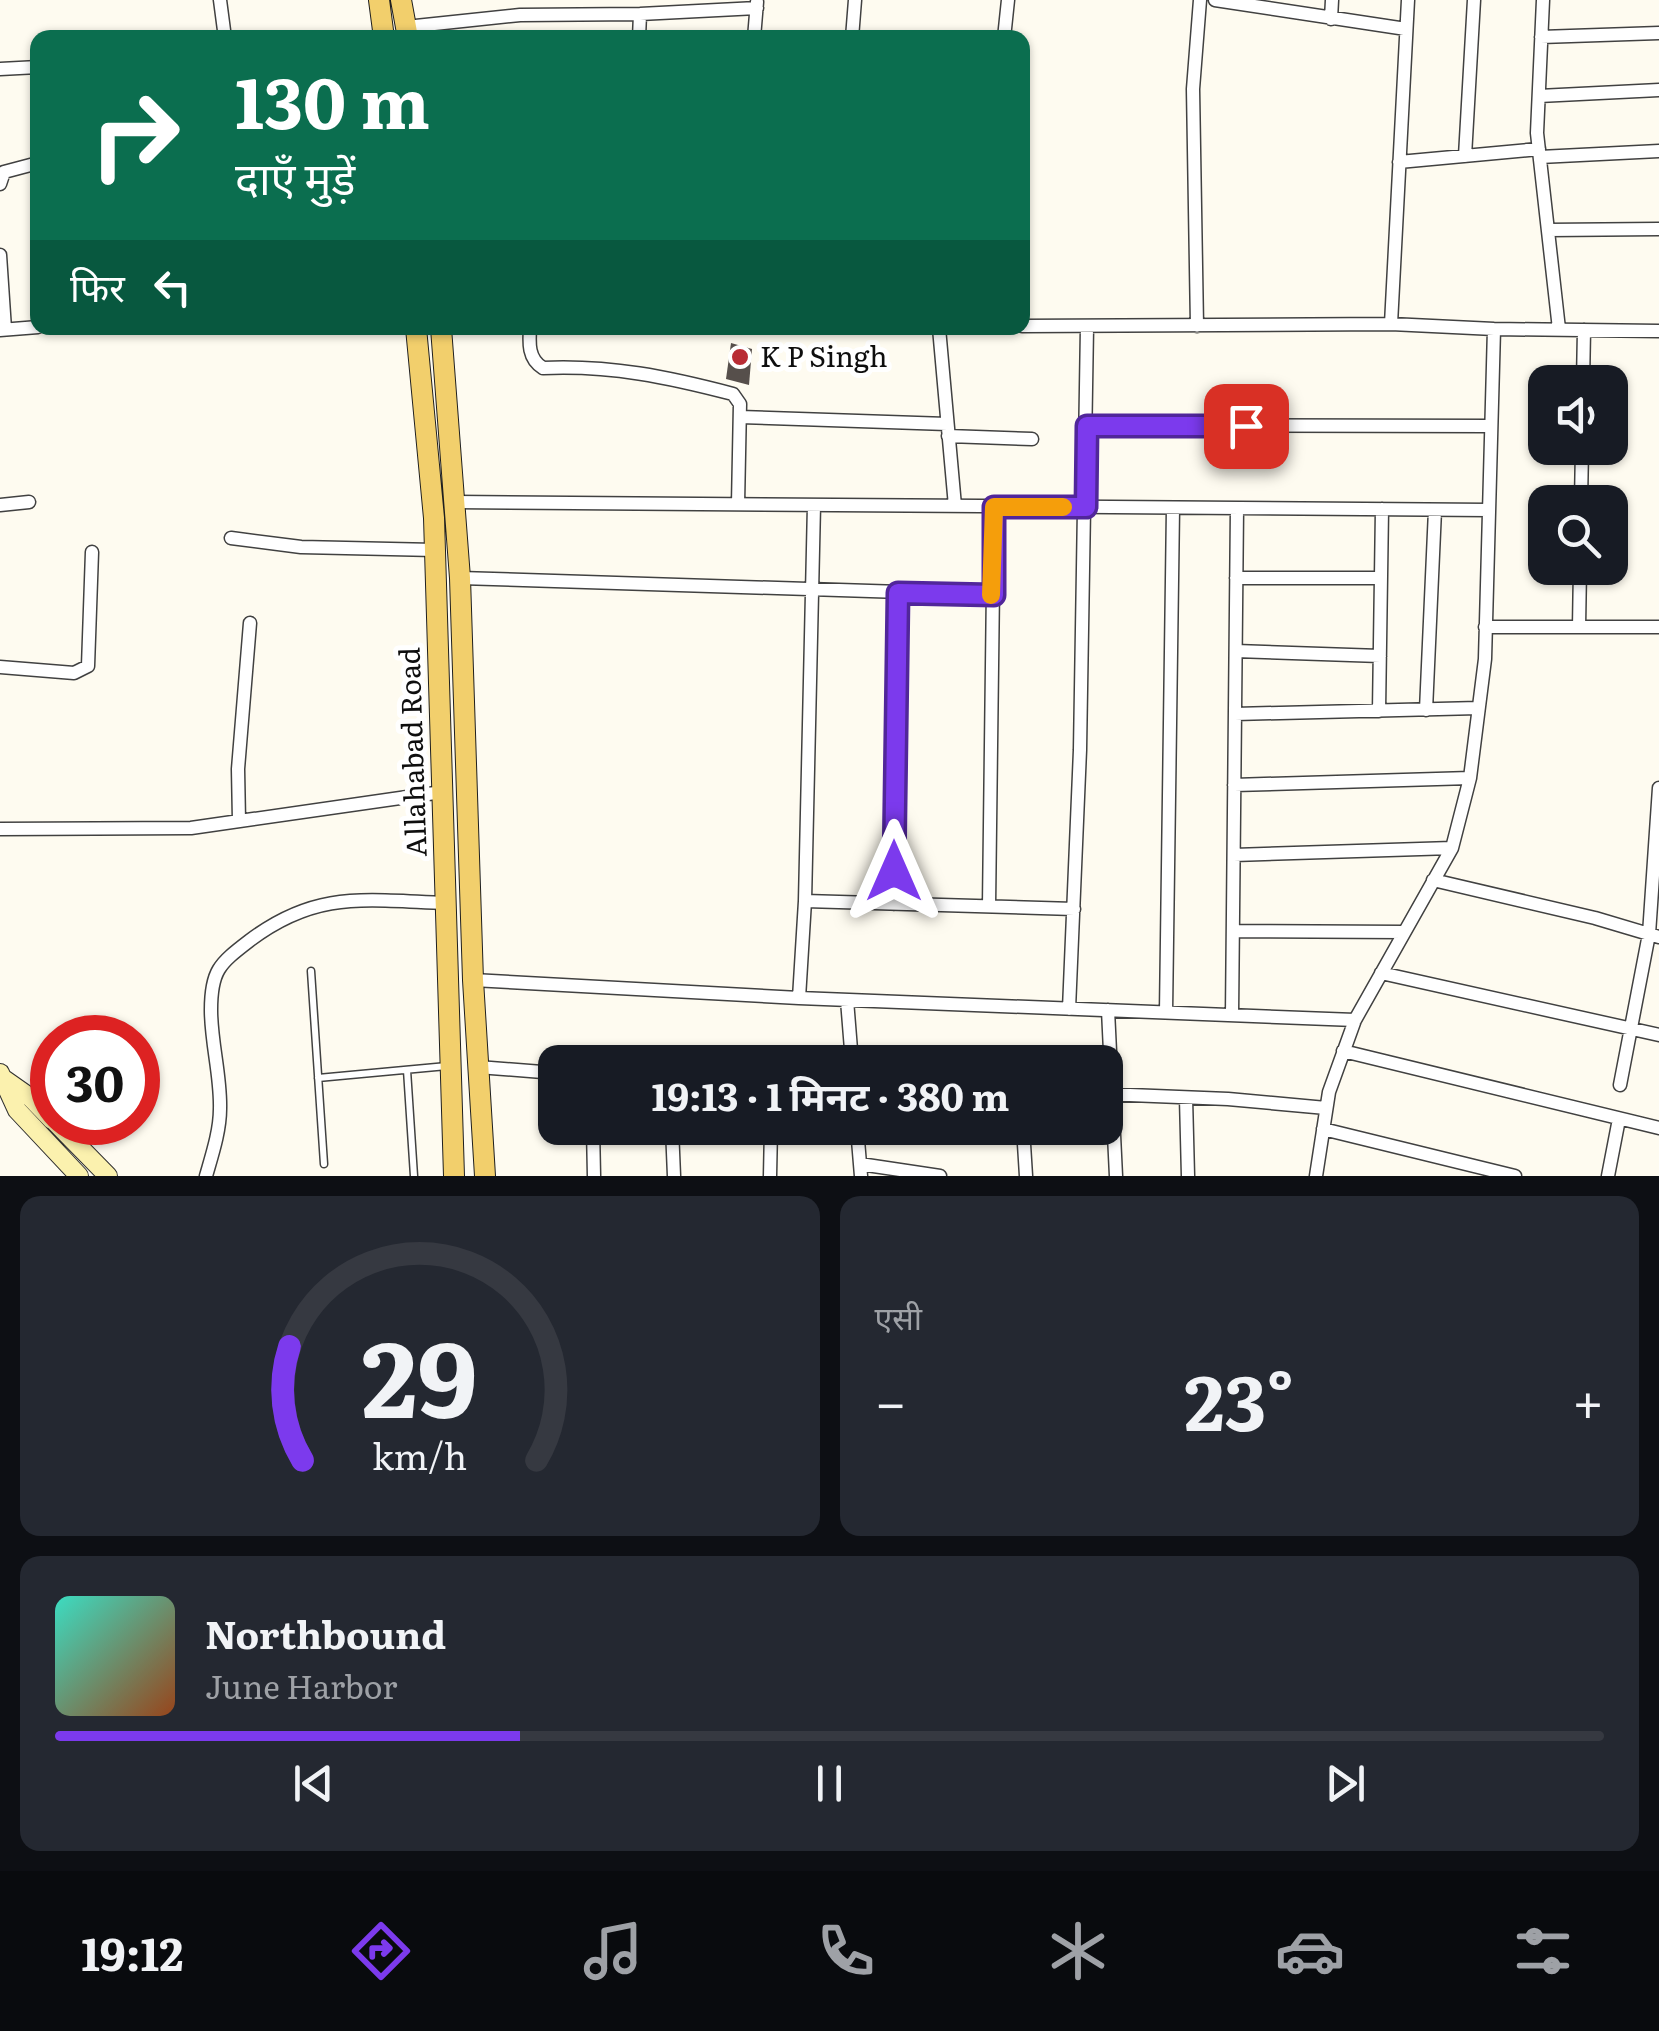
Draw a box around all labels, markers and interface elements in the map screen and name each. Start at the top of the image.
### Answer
text: 130 m [235,47,430,151]
icon: right [70,70,200,200]
text: दाएँ मुड़ें [235,142,355,209]
text: फिर [70,257,125,314]
icon: left [145,260,200,315]
place label: K P Singh [760,334,888,376]
marker: K P Singh [729,346,751,368]
map controls [1528,365,1628,585]
button: sound [1528,365,1628,465]
pin [1204,384,1289,469]
icon: arrive [1219,399,1274,454]
button: search [1528,485,1628,585]
street label: Allahabad Road [386,646,436,858]
position arrow [842,819,946,923]
speed limit sign: 30 [30,1015,160,1145]
text: 19:13 · 1 मिनट · 380 m [651,1066,1010,1123]
text: एसी [875,1292,922,1340]
text: 29 [362,1296,478,1450]
text: 23° [1184,1343,1294,1454]
text: − [875,1358,907,1440]
text: + [1572,1358,1604,1440]
text: km/h [372,1428,467,1481]
text: Northbound [205,1604,446,1661]
text: June Harbor [205,1661,397,1709]
icon: previous [286,1756,341,1811]
icon: pause [802,1756,857,1811]
icon: next [1318,1756,1373,1811]
icon: directions [346,1916,416,1986]
icon: music [578,1916,648,1986]
icon: phone [811,1916,881,1986]
icon: climate [1043,1916,1113,1986]
icon: car [1275,1916,1345,1986]
icon: filters [1508,1916,1578,1986]
text: 19:12 [81,1918,183,1985]

